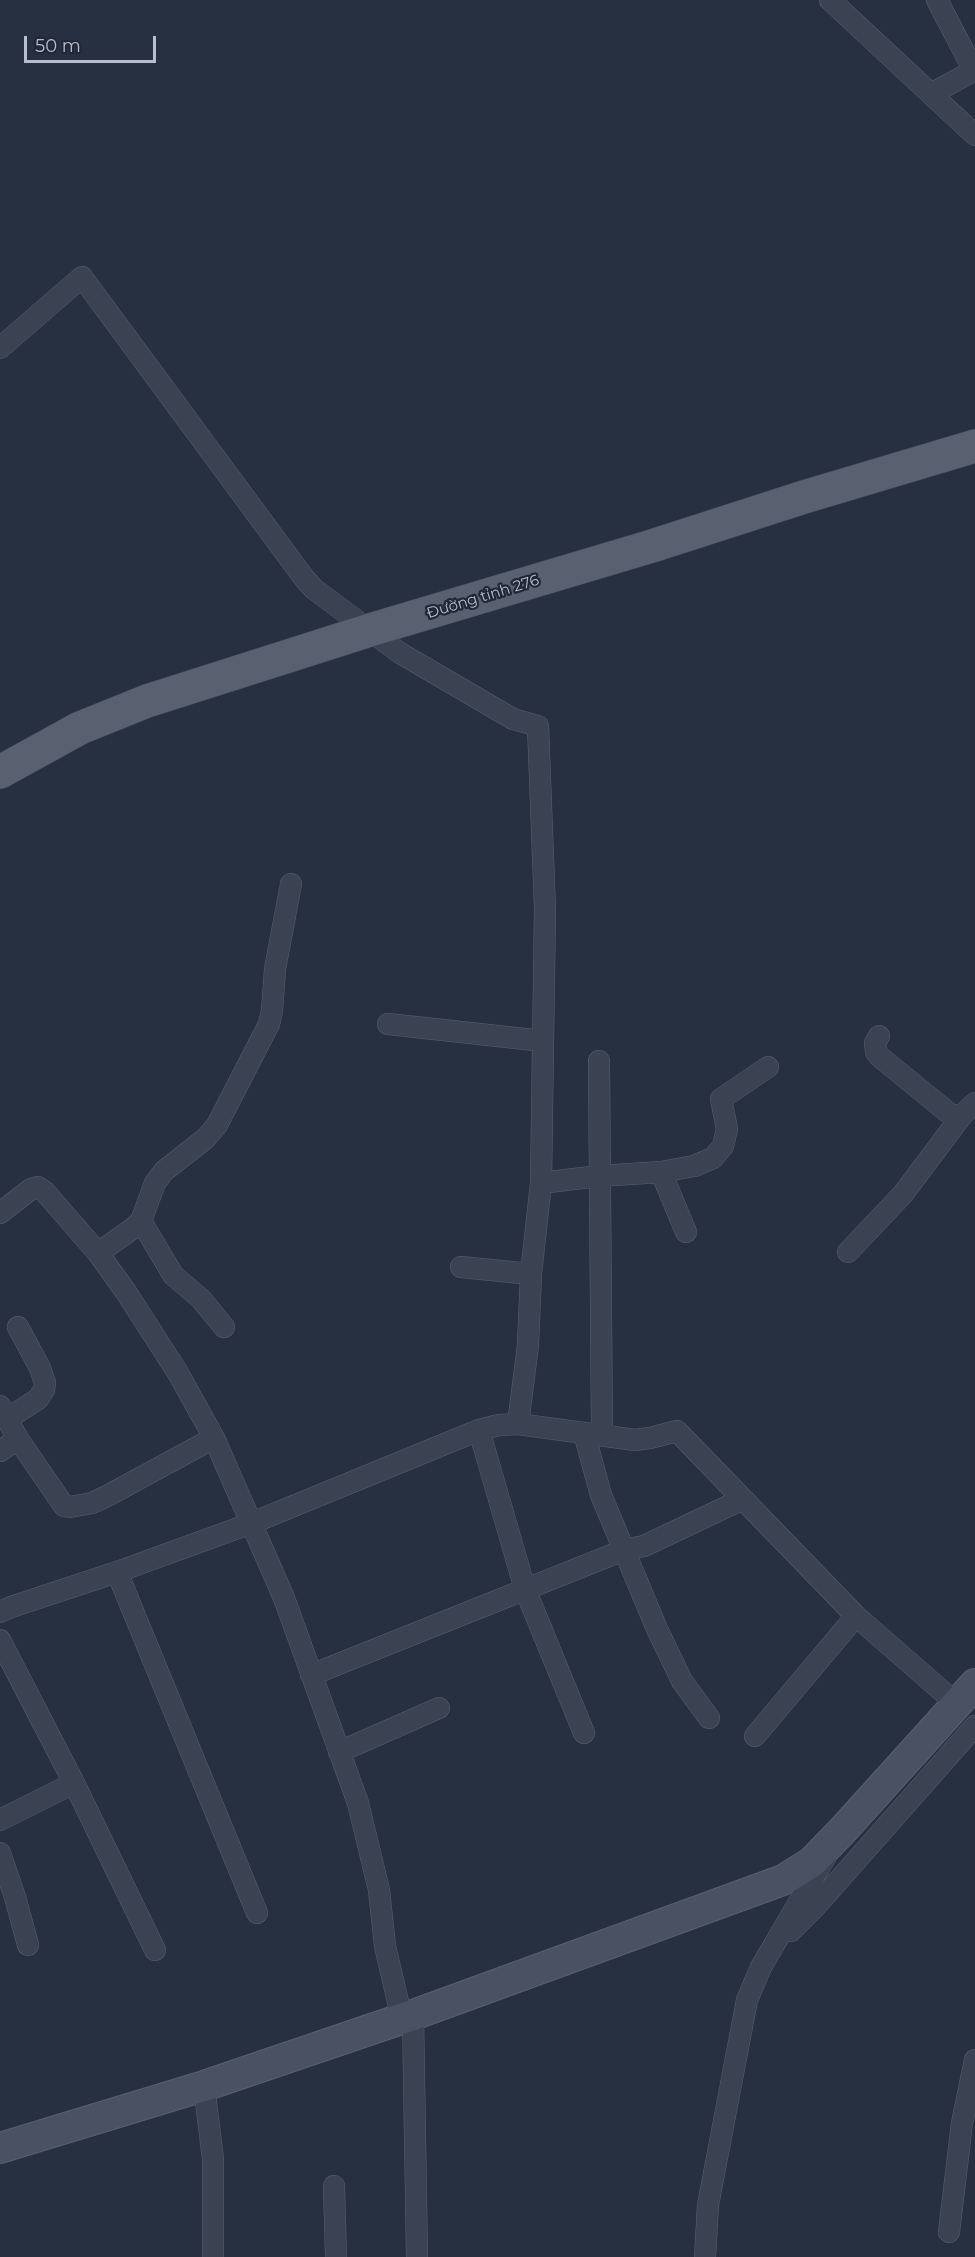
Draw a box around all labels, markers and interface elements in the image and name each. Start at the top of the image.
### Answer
scale bar [27,24,159,62]
text: 50 m [35,35,81,57]
street label: Đường tỉnh 276 [425,571,541,623]

